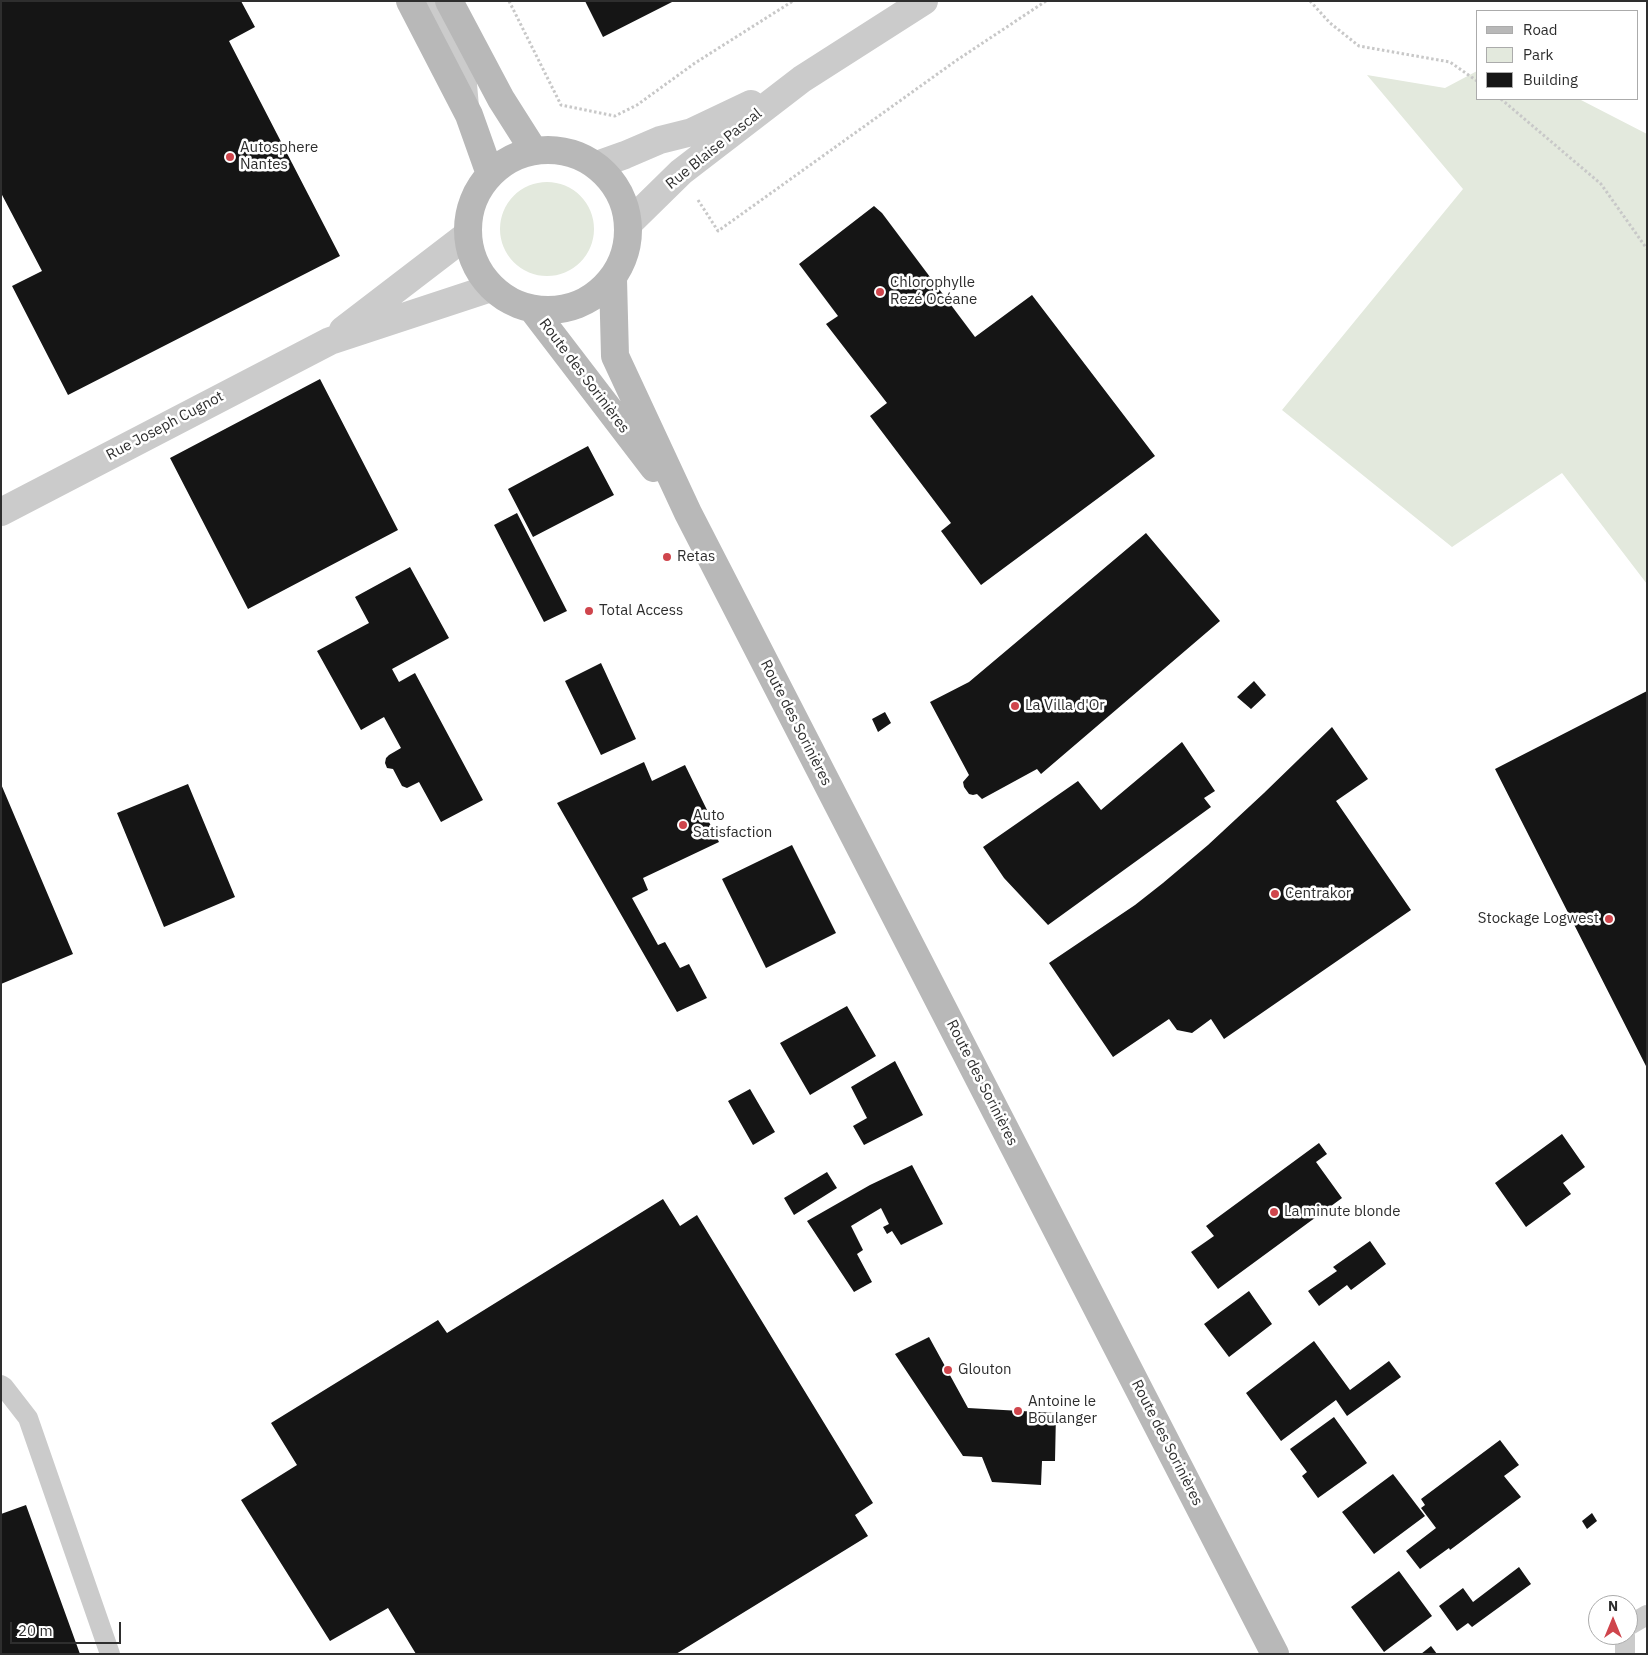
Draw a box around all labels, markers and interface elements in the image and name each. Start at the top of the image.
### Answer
legend [1476,10,1638,100]
text: Road [1523,20,1558,39]
text: Park [1523,45,1553,64]
text: Building [1523,70,1578,89]
street label: Rue Blaise Pascal [662,105,766,193]
place label: Autosphere Nantes [240,139,318,174]
marker: Autosphere Nantes [224,151,236,163]
place label: Chlorophylle Rezé Océane [890,274,977,309]
marker: Chlorophylle Rezé Océane [874,286,886,298]
street label: Route des Sorinières [535,315,633,437]
street label: Rue Joseph Cugnot [103,387,227,465]
place label: Retas [677,548,715,566]
marker: Retas [661,551,673,563]
place label: Total Access [599,602,683,620]
marker: Total Access [583,605,595,617]
street label: Route des Sorinières [756,657,836,789]
place label: La Villa d'Or [1025,697,1105,715]
marker: La Villa d'Or [1009,700,1021,712]
place label: Auto Satisfaction [693,807,772,842]
marker: Auto Satisfaction [677,819,689,831]
place label: Centrakor [1285,885,1351,903]
marker: Centrakor [1269,888,1281,900]
place label: Stockage Logwest [1478,910,1599,928]
marker: Stockage Logwest [1603,913,1615,925]
street label: Route des Sorinières [942,1017,1022,1149]
place label: La minute blonde [1284,1203,1401,1221]
marker: La minute blonde [1268,1206,1280,1218]
place label: Glouton [958,1361,1012,1379]
marker: Glouton [942,1364,954,1376]
street label: Route des Sorinières [1127,1377,1207,1509]
place label: Antoine le Boulanger [1028,1393,1097,1428]
marker: Antoine le Boulanger [1012,1405,1024,1417]
north arrow [1588,1595,1638,1645]
text: N [1608,1597,1618,1615]
scale bar [12,1612,124,1644]
text: 20 m [18,1621,53,1640]

